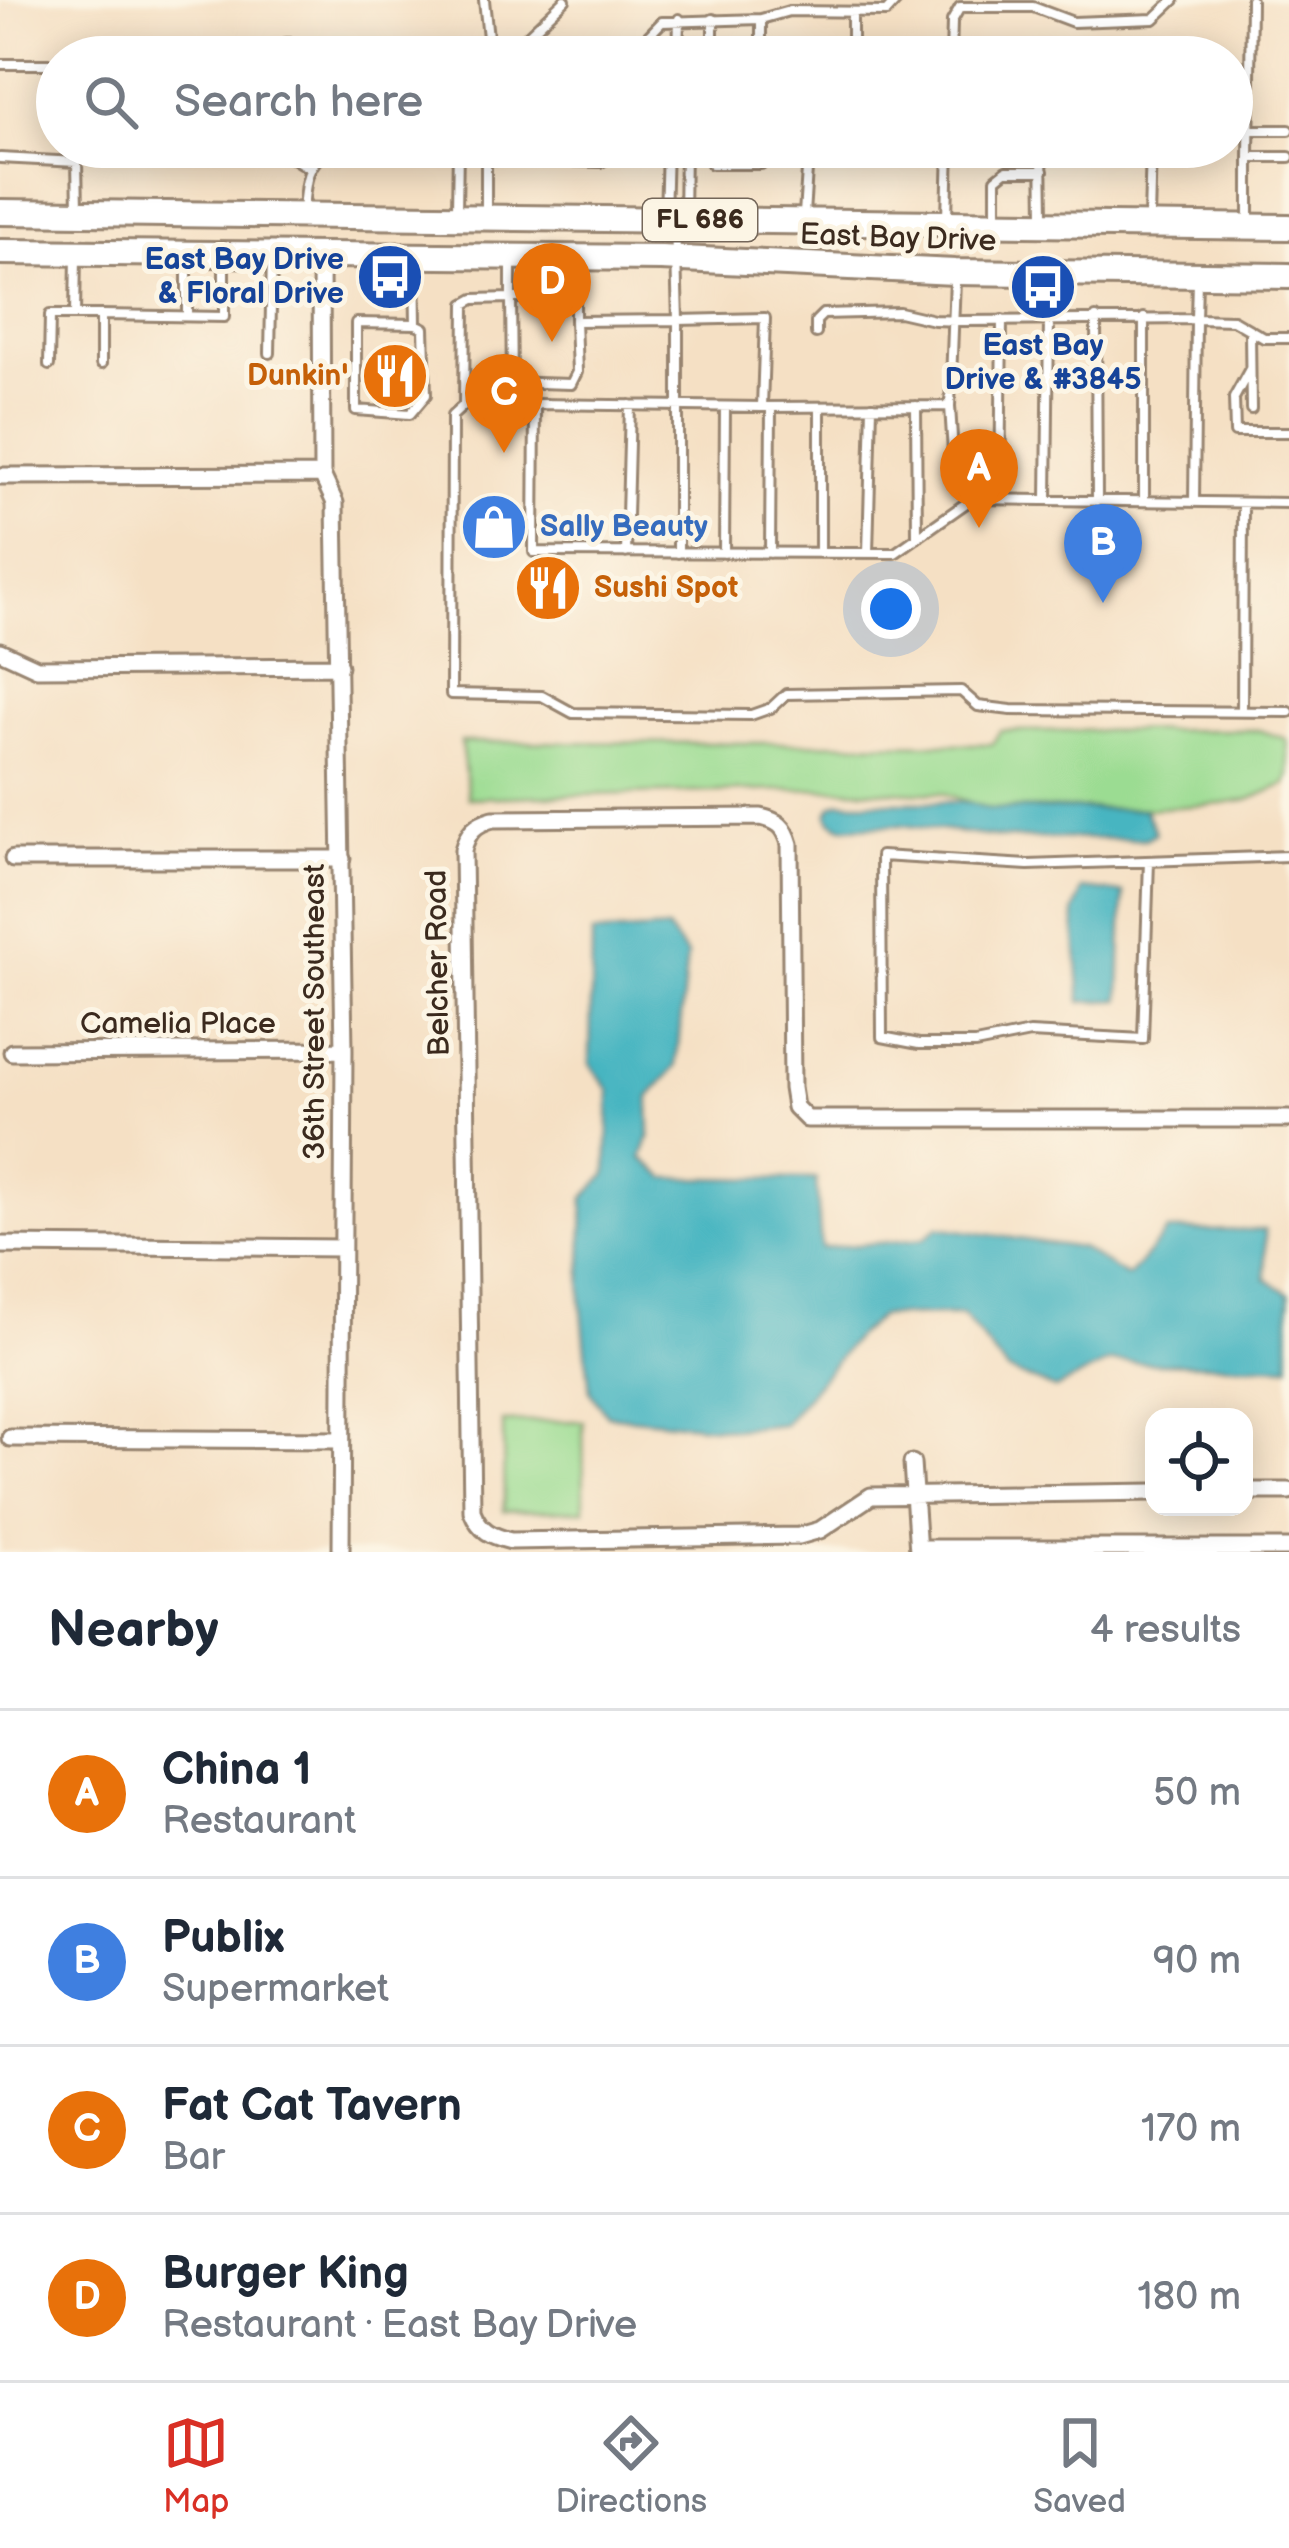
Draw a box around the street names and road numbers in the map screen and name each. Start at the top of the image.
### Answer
road number: FL 686 [643,199,757,241]
street label: East Bay Drive [799,217,997,259]
street label: 36th Street Southeast [297,864,333,1160]
street label: Belcher Road [418,869,458,1057]
street label: Camelia Place [80,1006,276,1042]

